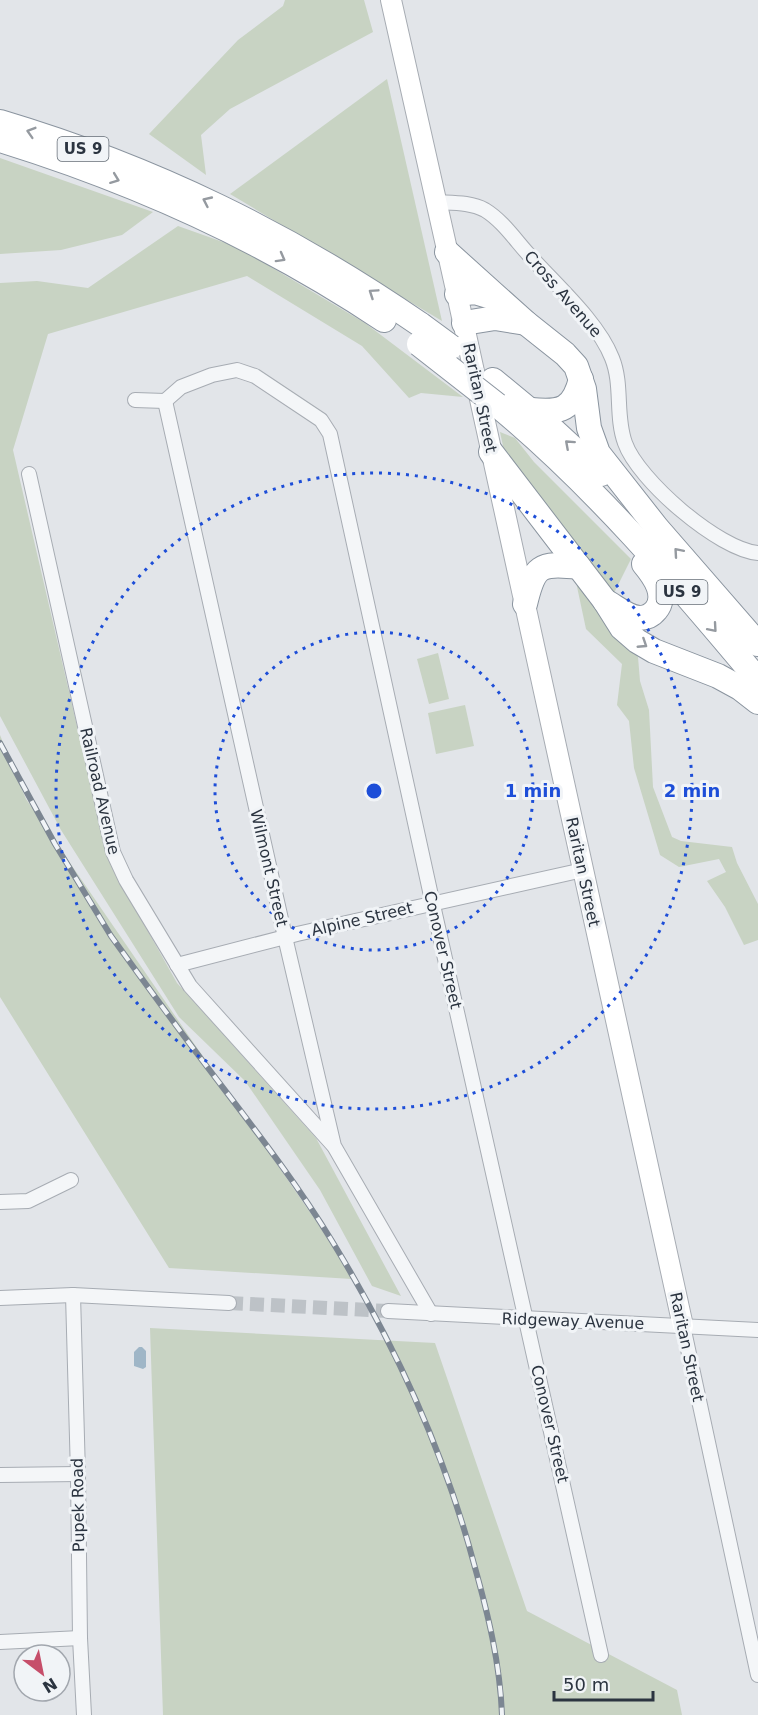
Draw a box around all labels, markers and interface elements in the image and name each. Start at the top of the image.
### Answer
one-way arrow [26,127,37,139]
road number: US 9 [58,137,109,161]
one-way arrow [109,172,120,184]
one-way arrow [202,196,213,208]
street label: Cross Avenue [520,247,606,341]
one-way arrow [275,251,285,262]
one-way arrow [369,288,379,300]
street label: Raritan Street [459,341,501,455]
one-way arrow [565,440,576,451]
one-way arrow [674,548,685,559]
road number: US 9 [656,580,708,604]
one-way arrow [706,621,717,631]
one-way arrow [637,637,647,649]
street label: Railroad Avenue [76,726,124,856]
text: 1 min [505,780,561,801]
text: 2 min [664,780,720,801]
centre of rings [364,781,384,801]
street label: Wilmont Street [246,807,292,929]
street label: Raritan Street [562,815,604,929]
street label: Conover Street [420,889,466,1011]
street label: Alpine Street [309,898,415,940]
street label: Raritan Street [666,1290,708,1404]
street label: Ridgeway Avenue [501,1309,645,1333]
street label: Conover Street [527,1363,573,1485]
street label: Pupek Road [68,1458,88,1552]
north arrow [12,1643,72,1703]
scale bar [554,1664,653,1702]
text: N [39,1674,60,1697]
text: 50 m [563,1674,609,1695]

